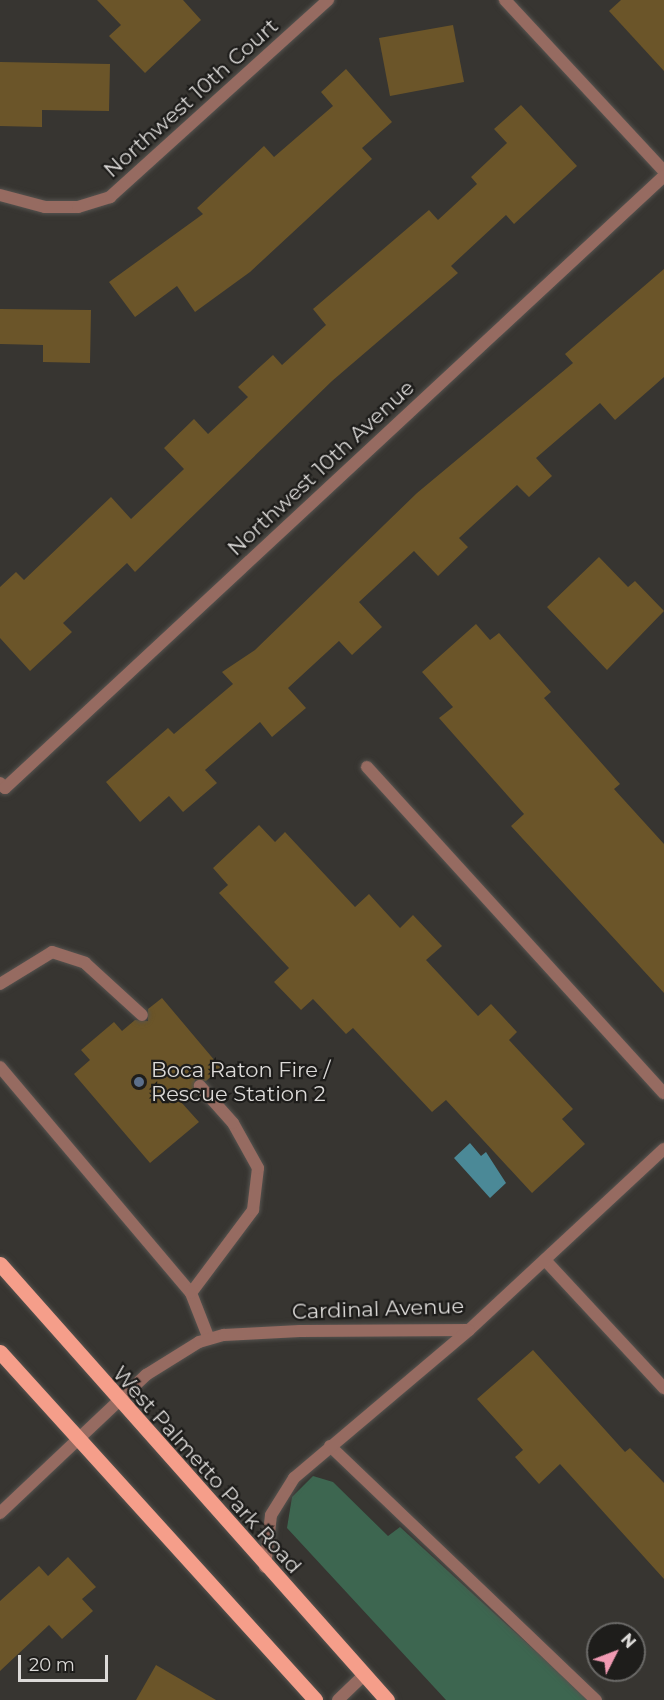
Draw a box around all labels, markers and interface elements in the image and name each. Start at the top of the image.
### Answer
street label: Northwest 10th Court [99,13,283,183]
street label: Northwest 10th Avenue [223,375,419,561]
place label: Boca Raton Fire / Rescue Station 2 [151,1057,330,1107]
marker: Boca Raton Fire / Rescue Station 2 [132,1075,146,1089]
street label: Cardinal Avenue [292,1293,464,1325]
street label: West Palmetto Park Road [107,1361,307,1579]
north arrow [586,1622,646,1682]
text: N [617,1630,640,1652]
scale bar [21,1643,111,1681]
text: 20 m [29,1654,75,1676]

